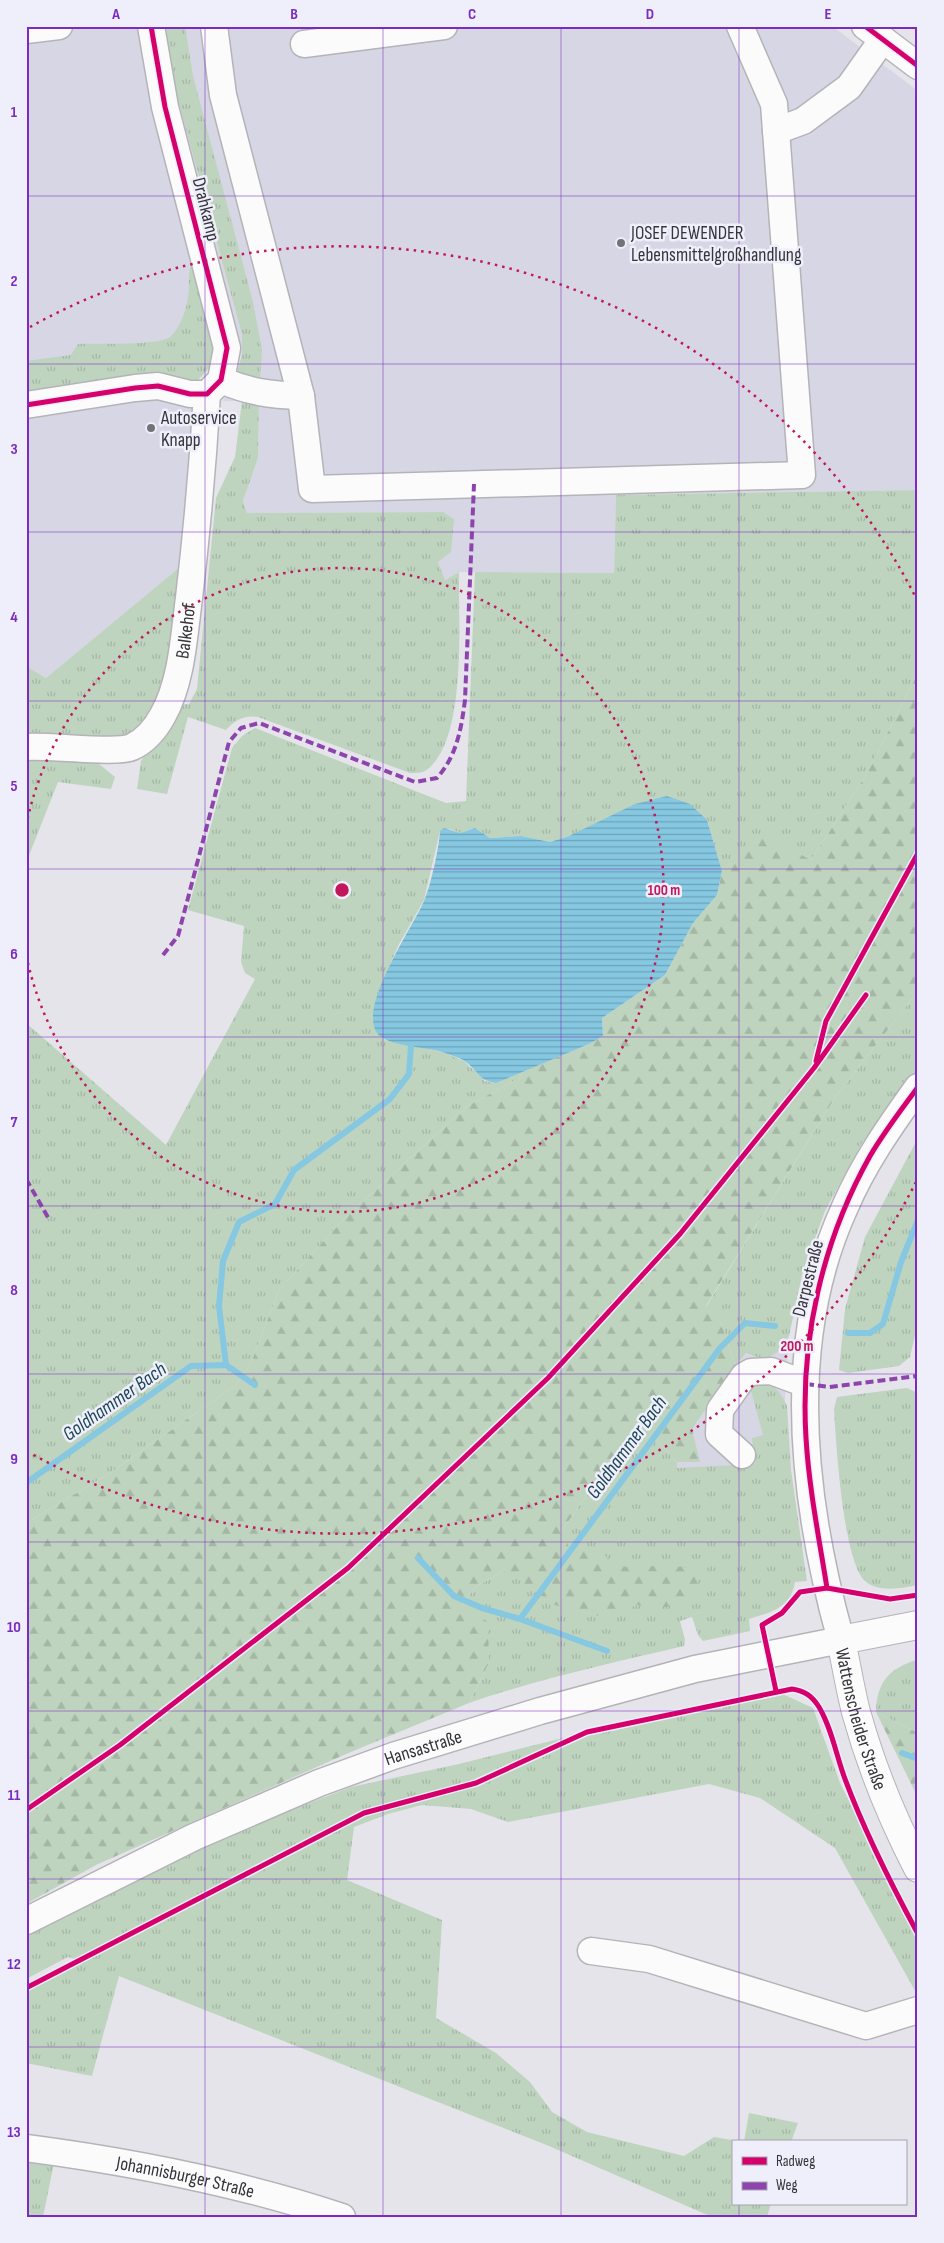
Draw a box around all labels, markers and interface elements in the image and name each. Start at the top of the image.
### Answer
text: A [111,5,120,24]
text: B [290,5,298,24]
text: C [468,5,476,24]
text: D [646,5,654,24]
text: E [825,5,832,24]
text: 1 [11,103,18,122]
street label: Drahkamp [187,175,225,243]
place label: JOSEF DEWENDER Lebensmittelgroßhandlung [630,222,802,267]
marker: JOSEF DEWENDER Lebensmittelgroßhandlung [615,237,627,249]
text: 2 [10,272,18,291]
place label: Autoservice Knapp [160,407,237,452]
marker: Autoservice Knapp [145,422,157,434]
text: 3 [10,440,18,459]
street label: Balkehof [171,601,201,660]
text: 4 [10,608,18,627]
text: 5 [10,777,18,796]
centre of rings [333,881,351,899]
text: 100 m [648,881,680,900]
text: 6 [10,945,18,964]
text: 7 [11,1113,18,1132]
street label: Darpestraße [788,1238,829,1319]
text: 8 [10,1281,18,1300]
text: 200 m [780,1337,814,1356]
water label: Goldhammer Bach [58,1357,171,1446]
water label: Goldhammer Bach [582,1392,672,1504]
text: 9 [10,1450,18,1469]
text: 10 [7,1618,21,1637]
street label: Wattenscheider Straße [830,1646,891,1794]
street label: Hansastraße [381,1726,465,1771]
text: 11 [8,1786,21,1805]
text: 12 [7,1955,21,1974]
text: 13 [7,2123,21,2142]
legend [732,2140,906,2206]
street label: Johannisburger Straße [114,2152,257,2204]
text: Radweg [776,2152,815,2171]
text: Weg [776,2176,798,2195]

